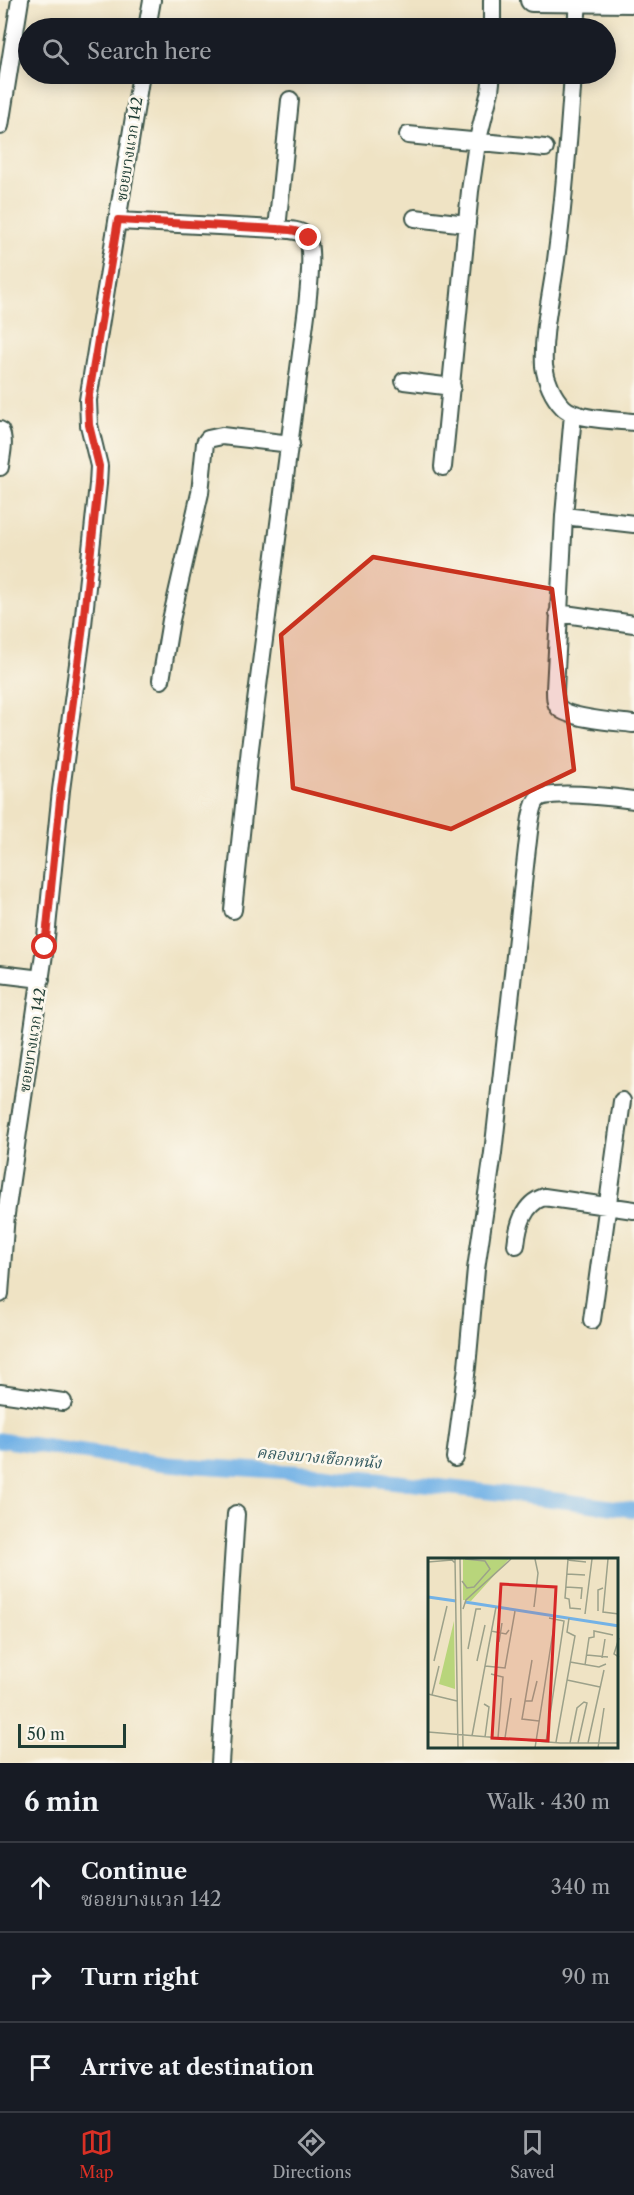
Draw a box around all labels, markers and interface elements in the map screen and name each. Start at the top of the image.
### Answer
search box [18,18,616,84]
icon: search [39,35,72,68]
text: Search here [87,38,212,65]
street label: ซอยบางแวก 142 [111,95,147,203]
route end [295,224,321,250]
route start [31,933,57,959]
street label: ซอยบางแวก 142 [14,986,50,1094]
water label: คลองบางเชือกหนัง [256,1442,383,1473]
inset map [428,1558,619,1748]
scale bar [18,1721,126,1748]
text: 50 m [27,1724,65,1744]
text: 6 min [24,1786,99,1818]
text: Walk · 430 m [487,1790,610,1814]
text: Continue [81,1858,187,1885]
icon: ahead [24,1871,57,1904]
text: 340 m [551,1875,610,1899]
text: ซอยบางแวก 142 [81,1887,221,1911]
icon: right [24,1961,57,1994]
text: Turn right [81,1964,199,1991]
text: 90 m [562,1965,610,1989]
icon: arrive [24,2051,57,2084]
text: Arrive at destination [81,2054,314,2081]
tab: Map [79,2126,114,2182]
tab: Directions [272,2126,351,2182]
tab: Saved [510,2126,555,2182]

